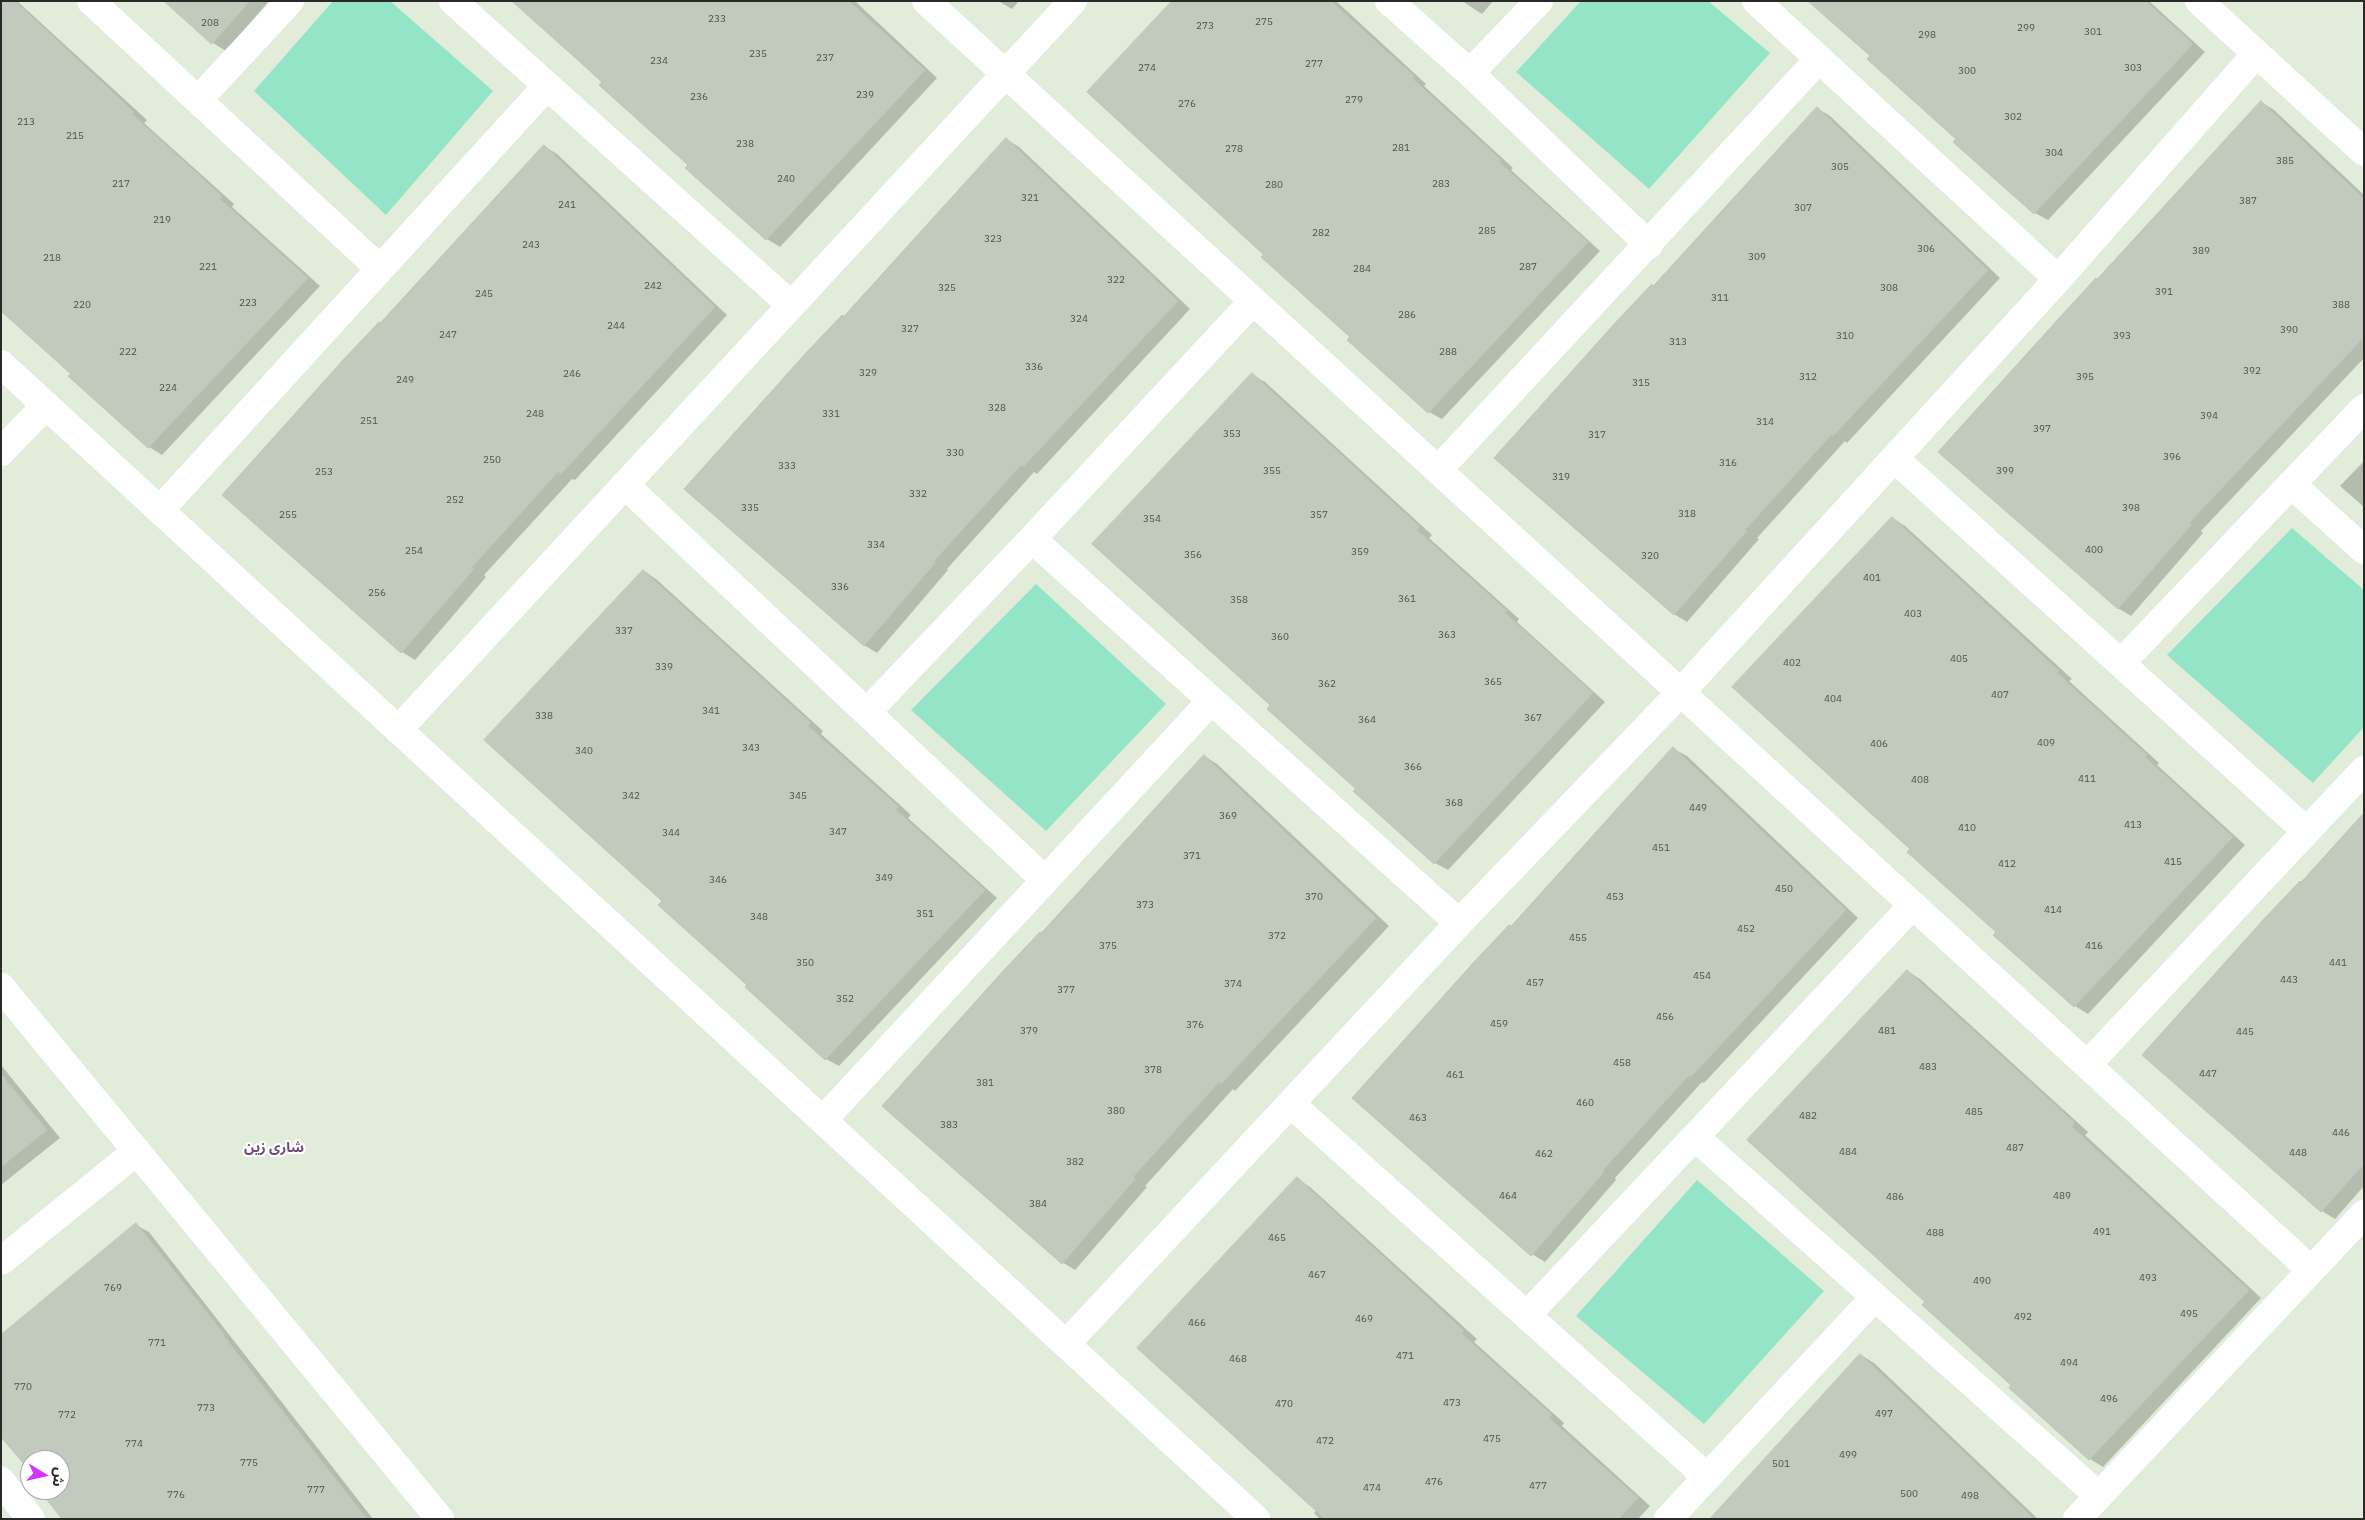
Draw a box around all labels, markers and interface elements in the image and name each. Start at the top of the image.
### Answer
house number: 233 [708,13,726,25]
house number: 275 [1255,16,1273,28]
house number: 208 [201,17,219,29]
house number: 273 [1196,20,1214,32]
house number: 299 [2017,22,2035,34]
house number: 301 [2084,26,2102,38]
house number: 298 [1918,29,1936,41]
house number: 235 [749,48,767,60]
house number: 237 [816,52,834,64]
house number: 234 [650,55,668,67]
house number: 277 [1305,58,1323,70]
house number: 274 [1138,62,1156,74]
house number: 303 [2124,62,2142,74]
house number: 300 [1958,65,1976,77]
house number: 239 [856,89,874,101]
house number: 236 [690,91,708,103]
house number: 279 [1345,94,1363,106]
house number: 276 [1178,98,1196,110]
house number: 302 [2004,111,2022,123]
house number: 213 [17,116,35,128]
house number: 215 [66,130,84,142]
house number: 238 [736,138,754,150]
house number: 281 [1392,142,1410,154]
house number: 278 [1225,143,1243,155]
house number: 304 [2045,147,2063,159]
house number: 385 [2276,155,2294,167]
house number: 305 [1831,161,1849,173]
house number: 240 [777,173,795,185]
house number: 217 [112,178,130,190]
house number: 283 [1432,178,1450,190]
house number: 280 [1265,179,1283,191]
house number: 321 [1021,192,1039,204]
house number: 387 [2239,195,2257,207]
house number: 241 [558,199,576,211]
house number: 307 [1794,202,1812,214]
house number: 219 [153,214,171,226]
house number: 285 [1478,225,1496,237]
house number: 282 [1312,227,1330,239]
house number: 323 [984,233,1002,245]
house number: 243 [522,239,540,251]
house number: 306 [1917,243,1935,255]
house number: 389 [2192,245,2210,257]
house number: 309 [1748,251,1766,263]
house number: 218 [43,252,61,264]
house number: 221 [199,261,217,273]
house number: 287 [1519,261,1537,273]
house number: 284 [1353,263,1371,275]
house number: 322 [1107,274,1125,286]
house number: 242 [644,280,662,292]
house number: 325 [938,282,956,294]
house number: 308 [1880,282,1898,294]
house number: 391 [2155,286,2173,298]
house number: 245 [475,288,493,300]
house number: 311 [1711,292,1729,304]
house number: 223 [239,297,257,309]
house number: 220 [73,299,91,311]
house number: 388 [2332,299,2350,311]
house number: 286 [1398,309,1416,321]
house number: 324 [1070,313,1088,325]
house number: 244 [607,320,625,332]
house number: 327 [901,323,919,335]
house number: 390 [2280,324,2298,336]
house number: 247 [439,329,457,341]
house number: 310 [1836,330,1854,342]
house number: 393 [2113,330,2131,342]
house number: 313 [1669,336,1687,348]
house number: 222 [119,346,137,358]
house number: 288 [1439,346,1457,358]
house number: 336 [1025,361,1043,373]
house number: 392 [2243,365,2261,377]
house number: 329 [859,367,877,379]
house number: 246 [563,368,581,380]
house number: 312 [1799,371,1817,383]
house number: 395 [2076,371,2094,383]
house number: 249 [396,374,414,386]
house number: 315 [1632,377,1650,389]
house number: 224 [159,382,177,394]
house number: 328 [988,402,1006,414]
house number: 248 [526,408,544,420]
house number: 331 [822,408,840,420]
house number: 394 [2200,410,2218,422]
house number: 251 [360,415,378,427]
house number: 314 [1756,416,1774,428]
house number: 397 [2033,423,2051,435]
house number: 353 [1223,428,1241,440]
house number: 317 [1588,429,1606,441]
house number: 330 [946,447,964,459]
house number: 396 [2163,451,2181,463]
house number: 250 [483,454,501,466]
house number: 316 [1719,457,1737,469]
house number: 333 [778,460,796,472]
house number: 355 [1263,465,1281,477]
house number: 399 [1996,465,2014,477]
house number: 253 [315,466,333,478]
house number: 319 [1552,471,1570,483]
house number: 332 [909,488,927,500]
house number: 252 [446,494,464,506]
house number: 335 [741,502,759,514]
house number: 398 [2122,502,2140,514]
house number: 318 [1678,508,1696,520]
house number: 255 [279,509,297,521]
house number: 357 [1310,509,1328,521]
house number: 354 [1143,513,1161,525]
house number: 334 [867,539,885,551]
house number: 400 [2085,544,2103,556]
house number: 254 [405,545,423,557]
house number: 359 [1351,546,1369,558]
house number: 356 [1184,549,1202,561]
house number: 320 [1641,550,1659,562]
house number: 401 [1863,572,1881,584]
house number: 336 [831,581,849,593]
house number: 256 [368,587,386,599]
house number: 361 [1398,593,1416,605]
house number: 358 [1230,594,1248,606]
house number: 403 [1904,608,1922,620]
house number: 337 [615,625,633,637]
house number: 363 [1438,629,1456,641]
house number: 360 [1271,631,1289,643]
house number: 405 [1950,653,1968,665]
house number: 402 [1783,657,1801,669]
house number: 339 [655,661,673,673]
house number: 365 [1484,676,1502,688]
house number: 362 [1318,678,1336,690]
house number: 407 [1991,689,2009,701]
house number: 404 [1824,693,1842,705]
house number: 341 [702,705,720,717]
house number: 338 [535,710,553,722]
house number: 367 [1524,712,1542,724]
house number: 364 [1358,714,1376,726]
house number: 409 [2037,737,2055,749]
house number: 406 [1870,738,1888,750]
house number: 343 [742,742,760,754]
house number: 340 [575,745,593,757]
house number: 366 [1404,761,1422,773]
house number: 411 [2078,773,2096,785]
house number: 408 [1911,774,1929,786]
house number: 342 [622,790,640,802]
house number: 345 [789,790,807,802]
house number: 368 [1445,797,1463,809]
house number: 449 [1689,802,1707,814]
house number: 369 [1219,810,1237,822]
house number: 413 [2124,819,2142,831]
house number: 410 [1958,822,1976,834]
house number: 347 [829,826,847,838]
house number: 344 [662,827,680,839]
house number: 451 [1652,842,1670,854]
house number: 371 [1183,850,1201,862]
house number: 415 [2164,856,2182,868]
house number: 412 [1998,858,2016,870]
house number: 349 [875,872,893,884]
house number: 346 [709,874,727,886]
house number: 450 [1775,883,1793,895]
house number: 370 [1305,891,1323,903]
house number: 453 [1606,891,1624,903]
house number: 373 [1136,899,1154,911]
house number: 414 [2044,904,2062,916]
house number: 351 [916,908,934,920]
house number: 348 [750,911,768,923]
house number: 452 [1737,923,1755,935]
house number: 372 [1268,930,1286,942]
house number: 455 [1569,932,1587,944]
house number: 375 [1099,940,1117,952]
house number: 416 [2085,940,2103,952]
house number: 350 [796,957,814,969]
house number: 441 [2329,957,2347,969]
house number: 454 [1693,970,1711,982]
house number: 443 [2280,974,2298,986]
house number: 457 [1526,977,1544,989]
house number: 374 [1224,978,1242,990]
house number: 377 [1057,984,1075,996]
house number: 352 [836,993,854,1005]
house number: 456 [1656,1011,1674,1023]
house number: 459 [1490,1018,1508,1030]
house number: 376 [1186,1019,1204,1031]
house number: 379 [1020,1025,1038,1037]
house number: 481 [1878,1025,1896,1037]
house number: 445 [2236,1026,2254,1038]
house number: 458 [1613,1057,1631,1069]
house number: 483 [1919,1061,1937,1073]
house number: 378 [1144,1064,1162,1076]
house number: 447 [2199,1068,2217,1080]
house number: 461 [1446,1069,1464,1081]
house number: 381 [976,1077,994,1089]
house number: 460 [1576,1097,1594,1109]
house number: 380 [1107,1105,1125,1117]
house number: 485 [1965,1106,1983,1118]
house number: 482 [1799,1110,1817,1122]
house number: 463 [1409,1112,1427,1124]
house number: 383 [940,1119,958,1131]
house number: 446 [2332,1127,2350,1139]
district label: شاری زین [244,1140,304,1156]
house number: 487 [2006,1142,2024,1154]
house number: 484 [1839,1146,1857,1158]
house number: 448 [2289,1147,2307,1159]
house number: 462 [1535,1148,1553,1160]
house number: 382 [1066,1156,1084,1168]
house number: 464 [1499,1190,1517,1202]
house number: 489 [2053,1190,2071,1202]
house number: 486 [1886,1191,1904,1203]
house number: 384 [1029,1198,1047,1210]
house number: 491 [2093,1226,2111,1238]
house number: 488 [1926,1227,1944,1239]
house number: 465 [1268,1232,1286,1244]
house number: 467 [1308,1269,1326,1281]
house number: 493 [2139,1272,2157,1284]
house number: 490 [1973,1275,1991,1287]
house number: 769 [104,1282,122,1294]
house number: 495 [2180,1308,2198,1320]
house number: 492 [2014,1311,2032,1323]
house number: 469 [1355,1313,1373,1325]
house number: 466 [1188,1317,1206,1329]
house number: 771 [148,1337,166,1349]
house number: 471 [1396,1350,1414,1362]
house number: 468 [1229,1353,1247,1365]
house number: 494 [2060,1357,2078,1369]
house number: 770 [14,1381,32,1393]
house number: 496 [2100,1393,2118,1405]
house number: 473 [1443,1397,1461,1409]
house number: 470 [1275,1398,1293,1410]
house number: 773 [197,1402,215,1414]
house number: 497 [1875,1408,1893,1420]
house number: 772 [58,1409,76,1421]
house number: 475 [1483,1433,1501,1445]
house number: 472 [1316,1435,1334,1447]
house number: 774 [125,1438,143,1450]
house number: 499 [1839,1449,1857,1461]
north arrow [20,1450,70,1500]
house number: 775 [240,1457,258,1469]
house number: 501 [1772,1458,1790,1470]
text: ش [48,1466,69,1488]
house number: 476 [1425,1476,1443,1488]
house number: 477 [1529,1480,1547,1492]
house number: 474 [1363,1482,1381,1494]
house number: 777 [307,1484,325,1496]
house number: 500 [1900,1488,1918,1500]
house number: 776 [167,1489,185,1501]
house number: 498 [1961,1490,1979,1502]

